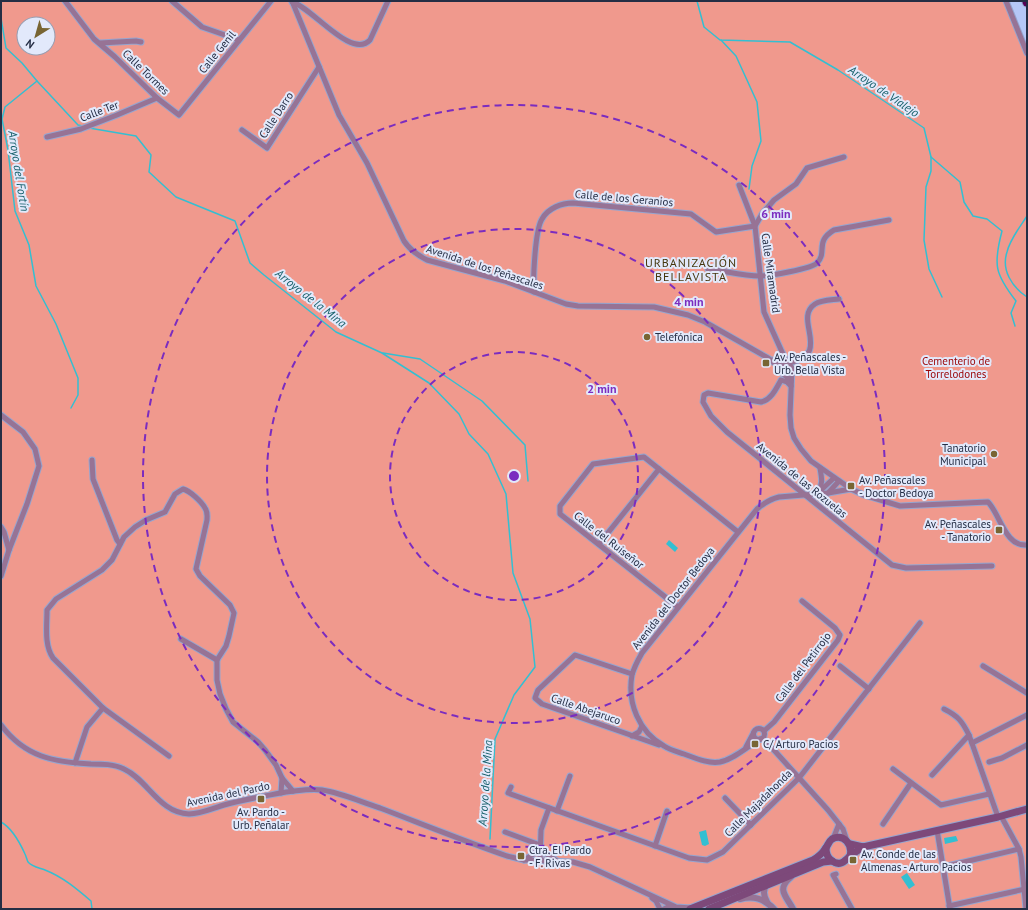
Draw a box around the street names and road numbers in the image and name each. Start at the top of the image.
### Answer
street label: Calle Genil [196,27,239,76]
street label: Calle Tormes [120,46,173,98]
street label: Calle Darro [256,89,296,141]
street label: Calle Ter [78,97,121,125]
street label: Calle de los Geranios [574,187,674,209]
street label: Calle Miramadrid [758,232,784,314]
street label: Avenida de los Peñascales [425,241,546,293]
street label: Avenida de las Rozuelas [754,439,850,521]
street label: Calle del Ruiseñor [571,508,647,572]
street label: Avenida del Doctor Bedoya [629,544,717,652]
street label: Calle del Petirrojo [772,629,834,705]
street label: Calle Abejaruco [549,691,623,727]
street label: Calle Majadahonda [721,766,795,840]
street label: Avenida del Pardo [185,778,271,810]

